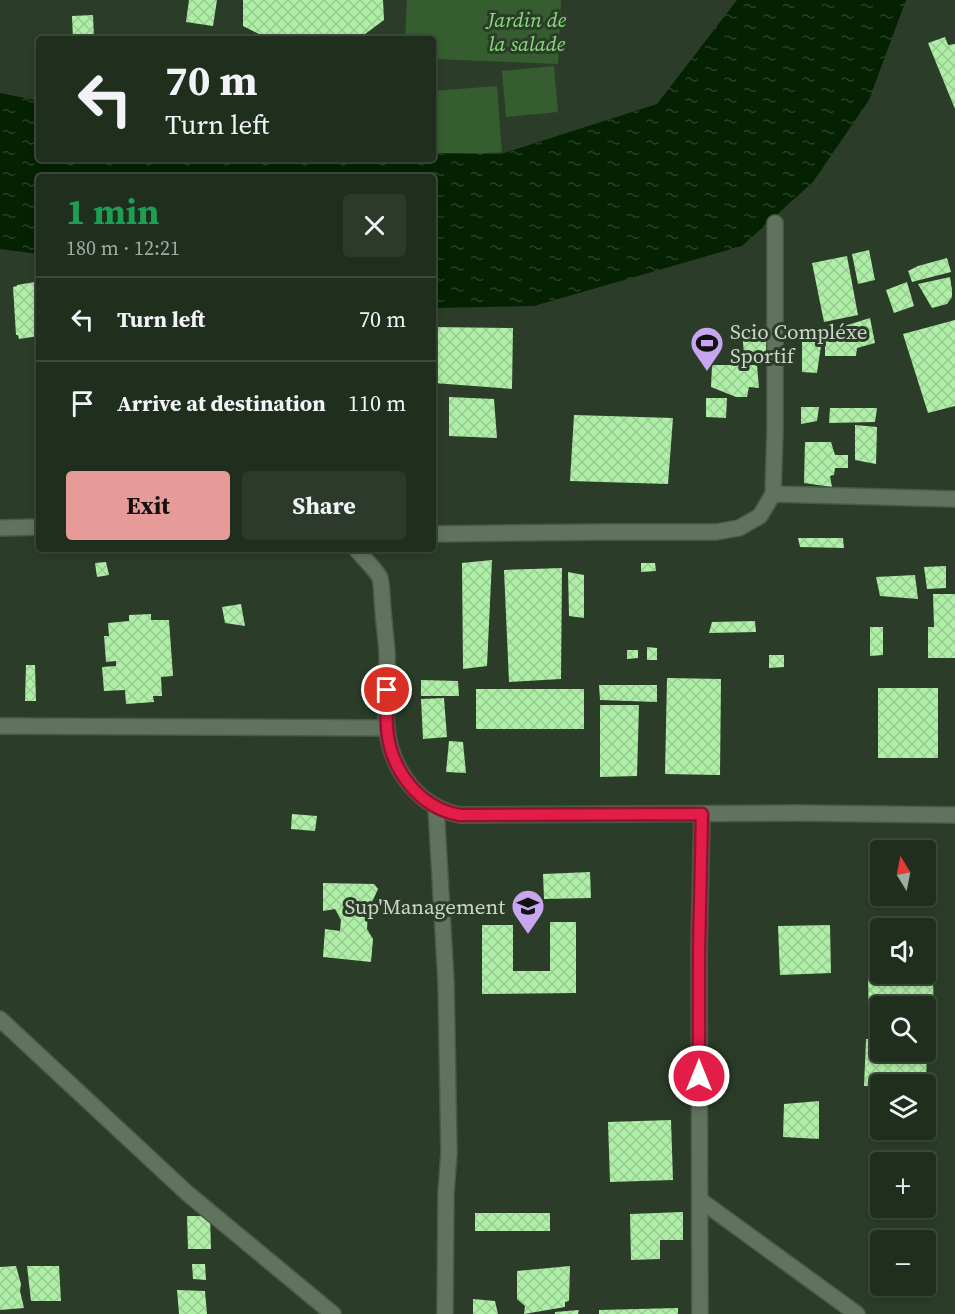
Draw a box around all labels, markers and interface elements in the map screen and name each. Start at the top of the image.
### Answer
park label: Jardin de la salade [485,5,567,58]
text: 70 m [165,51,258,109]
icon: left [66,60,144,138]
text: Turn left [165,106,269,143]
text: 1 min [66,187,159,236]
button: close [343,194,406,257]
text: 180 m · 12:21 [66,234,180,262]
icon: left [66,303,99,336]
text: Turn left [117,304,205,334]
text: 70 m [359,304,406,334]
place label: Scio Compléxe Sportif [730,317,867,370]
sports icon: Scio Compléxe Sportif [689,325,725,372]
icon: arrive [66,387,99,420]
text: Arrive at destination [117,388,326,418]
text: 110 m [348,388,406,418]
button: Exit [66,471,230,540]
button: Share [242,471,406,540]
pin [361,664,412,715]
icon: arrive [370,673,403,706]
north arrow [870,840,936,906]
map controls [870,840,936,1296]
school or university icon: Sup'Management [510,888,546,935]
place label: Sup'Management [344,892,505,921]
button: sound [870,918,936,984]
button: search [870,996,936,1062]
position arrow [667,1044,731,1108]
button: layers [870,1074,936,1140]
button: + [870,1152,936,1218]
button: − [870,1230,936,1296]

